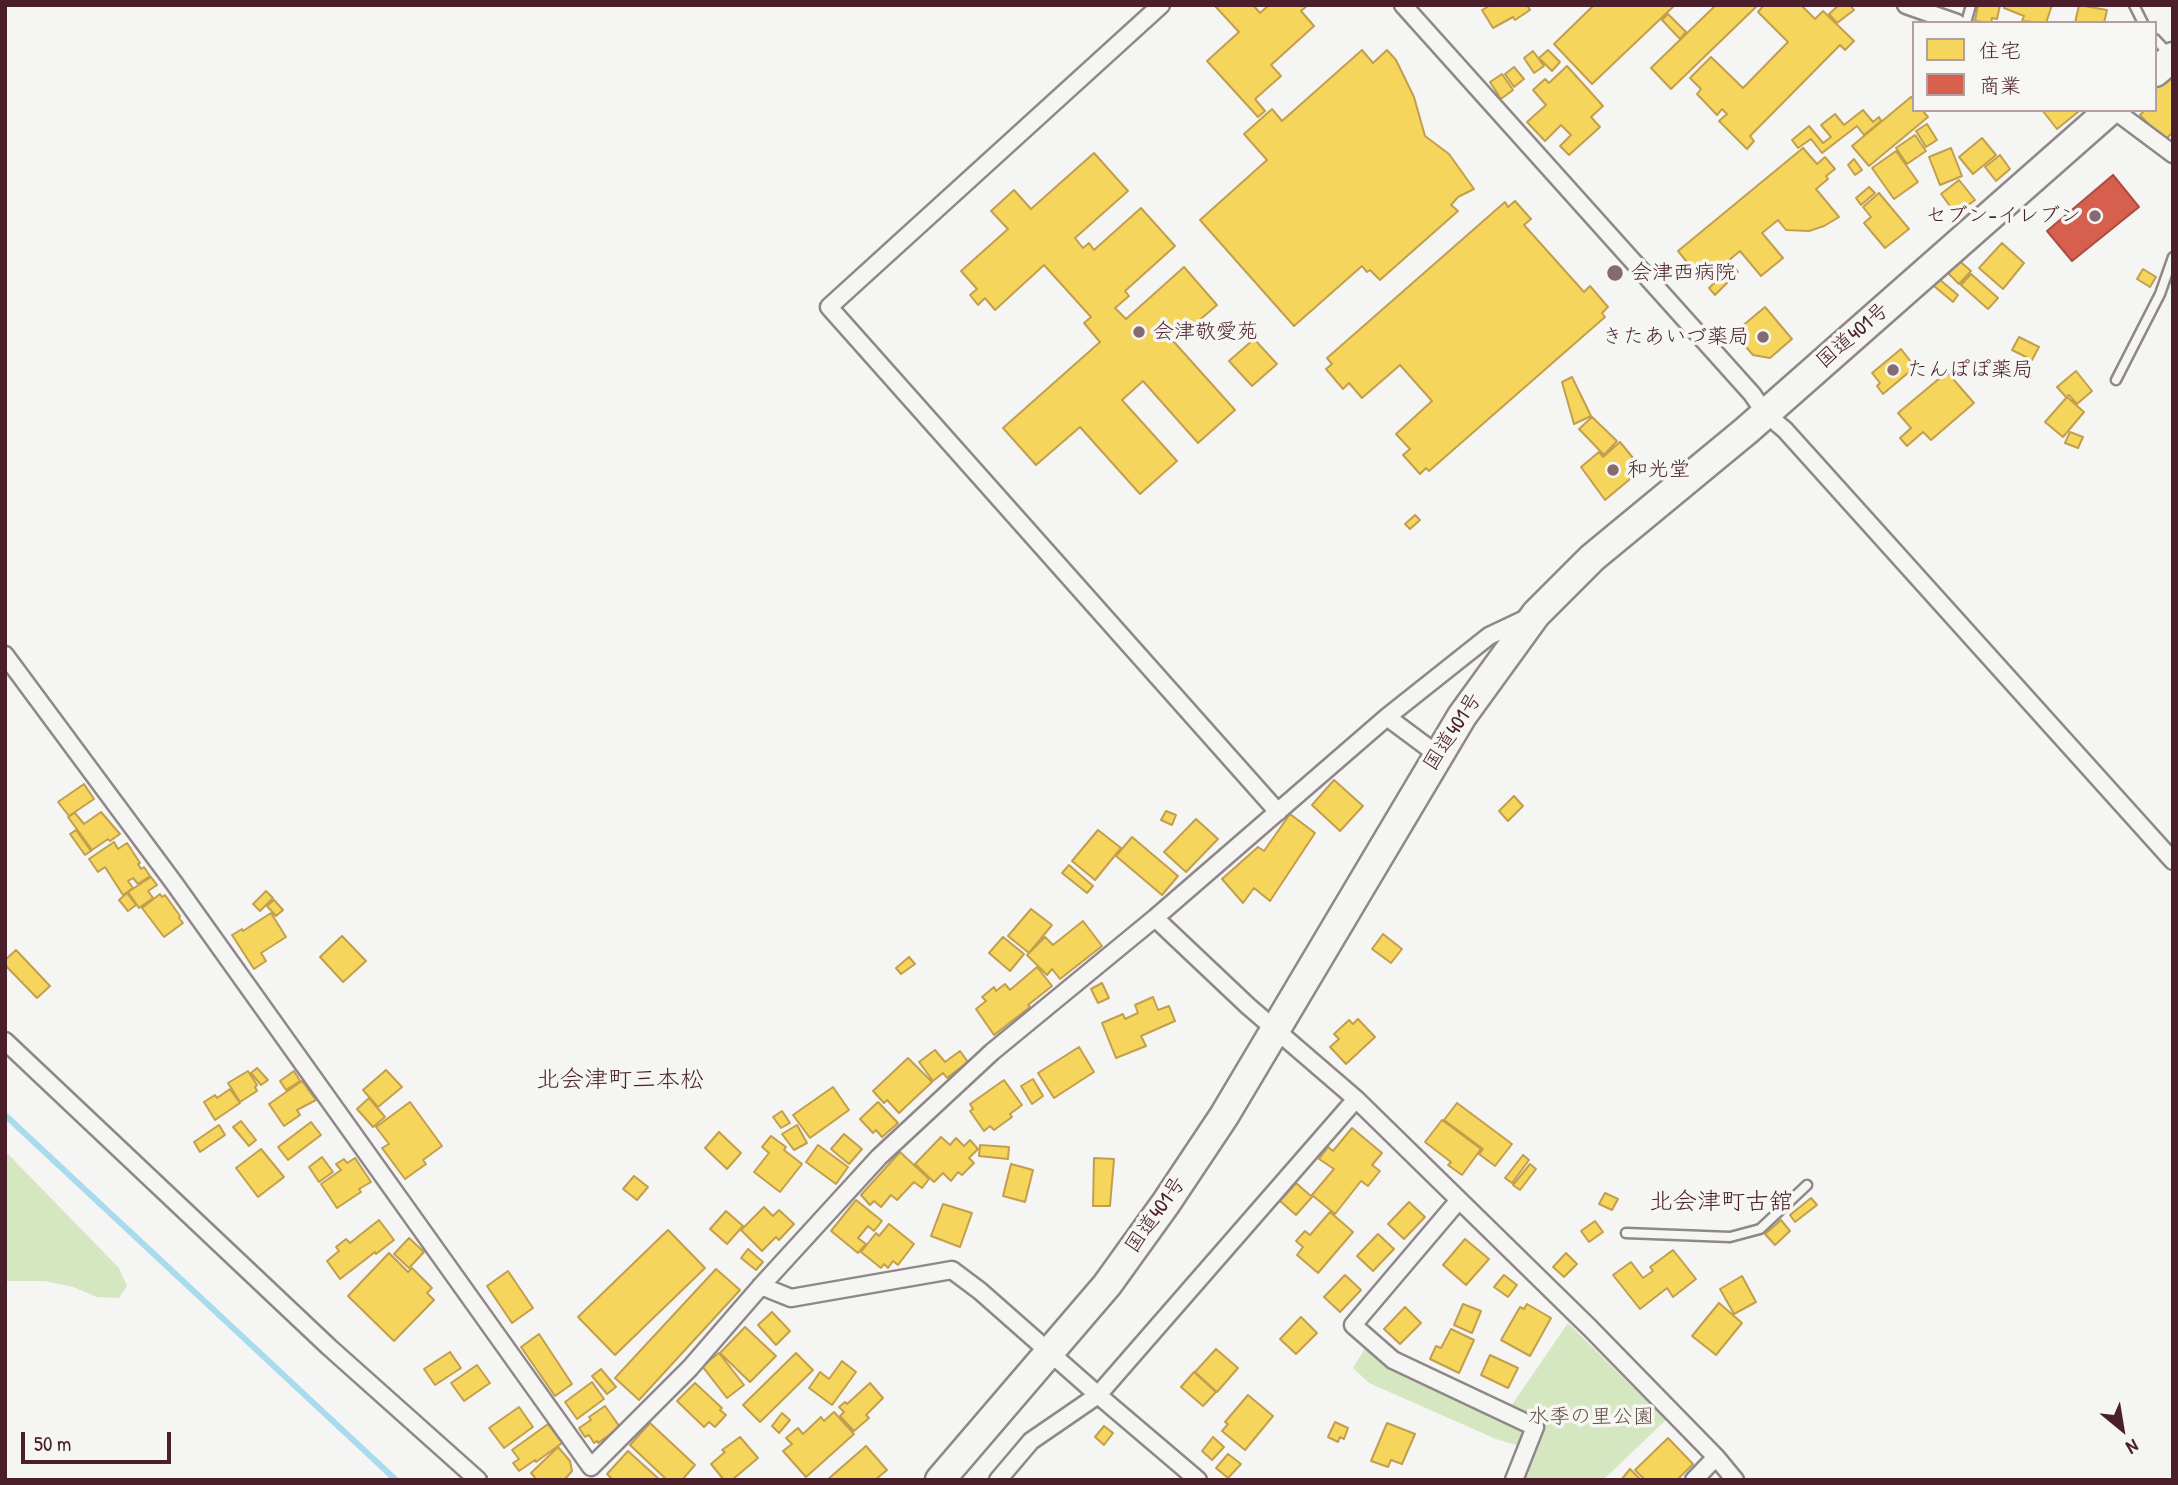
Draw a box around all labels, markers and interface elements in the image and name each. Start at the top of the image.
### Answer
legend [1912,21,2157,112]
text: 住宅 [1979,36,2021,65]
text: 商業 [1979,71,2021,100]
place label: セブン-イレブン [1926,203,2081,229]
marker: セブン-イレブン [2087,208,2103,224]
place label: 会津西病院 [1631,260,1736,286]
marker: 会津西病院 [1605,263,1625,283]
street label: 国道401号 [1812,298,1894,374]
place label: 会津敬愛苑 [1153,319,1258,345]
marker: 会津敬愛苑 [1131,324,1147,340]
place label: きたあいづ薬局 [1602,324,1749,350]
marker: きたあいづ薬局 [1755,329,1771,345]
place label: たんぽぽ薬局 [1907,357,2033,383]
marker: たんぽぽ薬局 [1885,362,1901,378]
place label: 和光堂 [1627,457,1690,483]
marker: 和光堂 [1605,462,1621,478]
street label: 国道401号 [1418,688,1488,776]
district label: 北会津町三本松 [536,1067,704,1095]
street label: 国道401号 [1120,1172,1192,1258]
district label: 北会津町古舘 [1649,1189,1793,1217]
north arrow [2087,1394,2157,1464]
park label: 水季の里公園 [1528,1404,1654,1430]
scale bar [24,1418,175,1462]
text: 50 m [34,1429,71,1458]
text: N [2122,1433,2143,1461]

